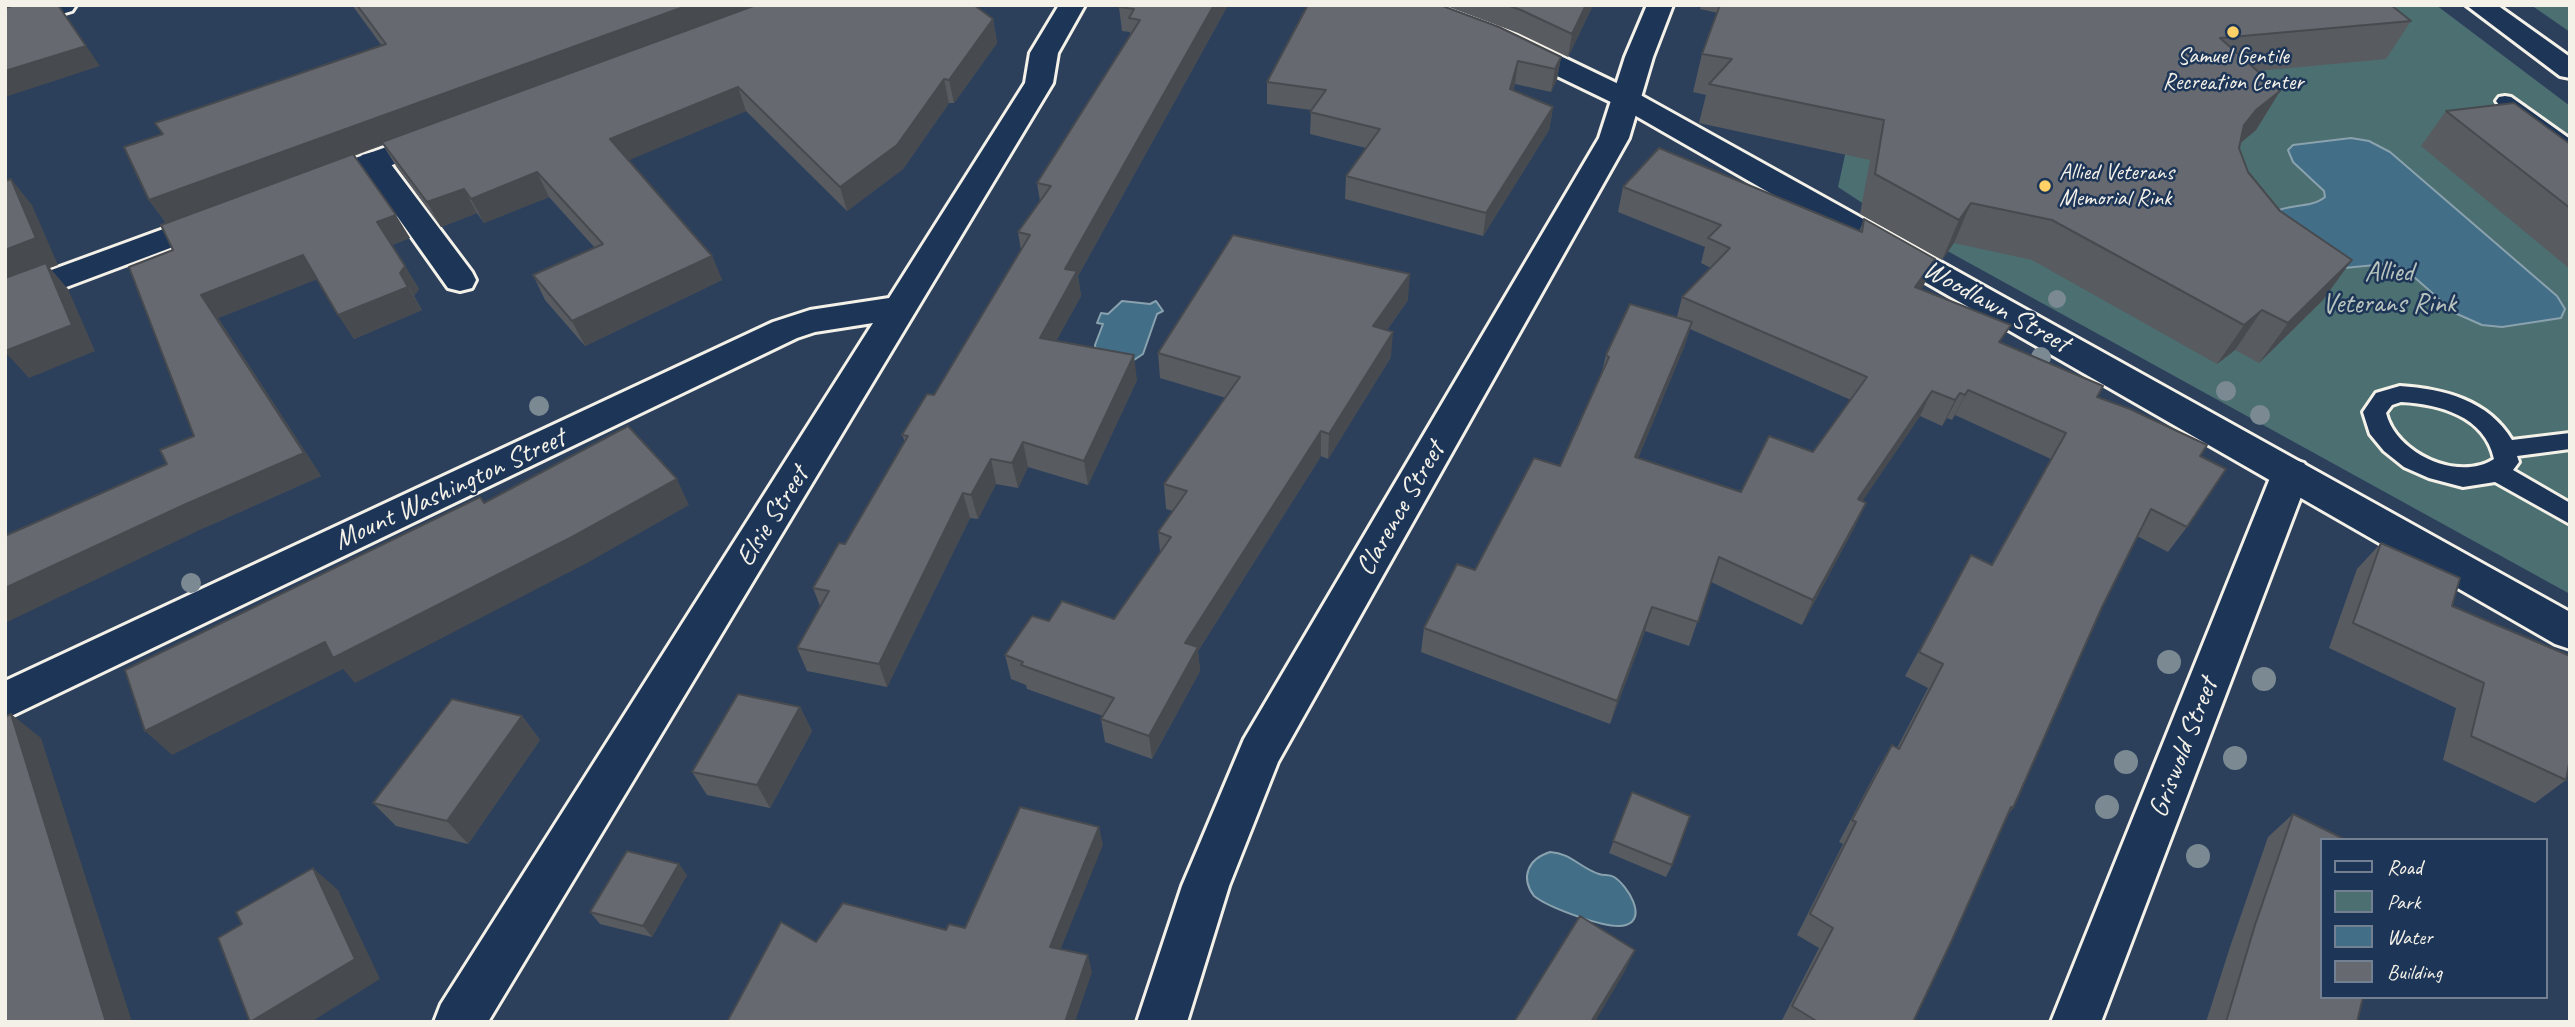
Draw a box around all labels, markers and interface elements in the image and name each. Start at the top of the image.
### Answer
marker: Samuel Gentile Recreation Center [2225,24,2241,40]
place label: Samuel Gentile Recreation Center [2163,43,2303,97]
place label: Allied Veterans Memorial Rink [2059,159,2174,213]
marker: Allied Veterans Memorial Rink [2037,178,2053,194]
street label: Woodlawn Street [1917,253,2075,361]
park label: Allied Veterans Rink [2322,256,2456,322]
street label: Mount Washington Street [329,422,571,558]
street label: Clarence Street [1349,436,1453,582]
street label: Elsie Street [729,461,817,573]
street label: Griswold Street [2142,674,2226,822]
legend [2320,838,2547,999]
text: Road [2387,854,2422,880]
text: Park [2387,889,2420,915]
text: Water [2387,924,2433,950]
text: Building [2387,959,2442,985]

